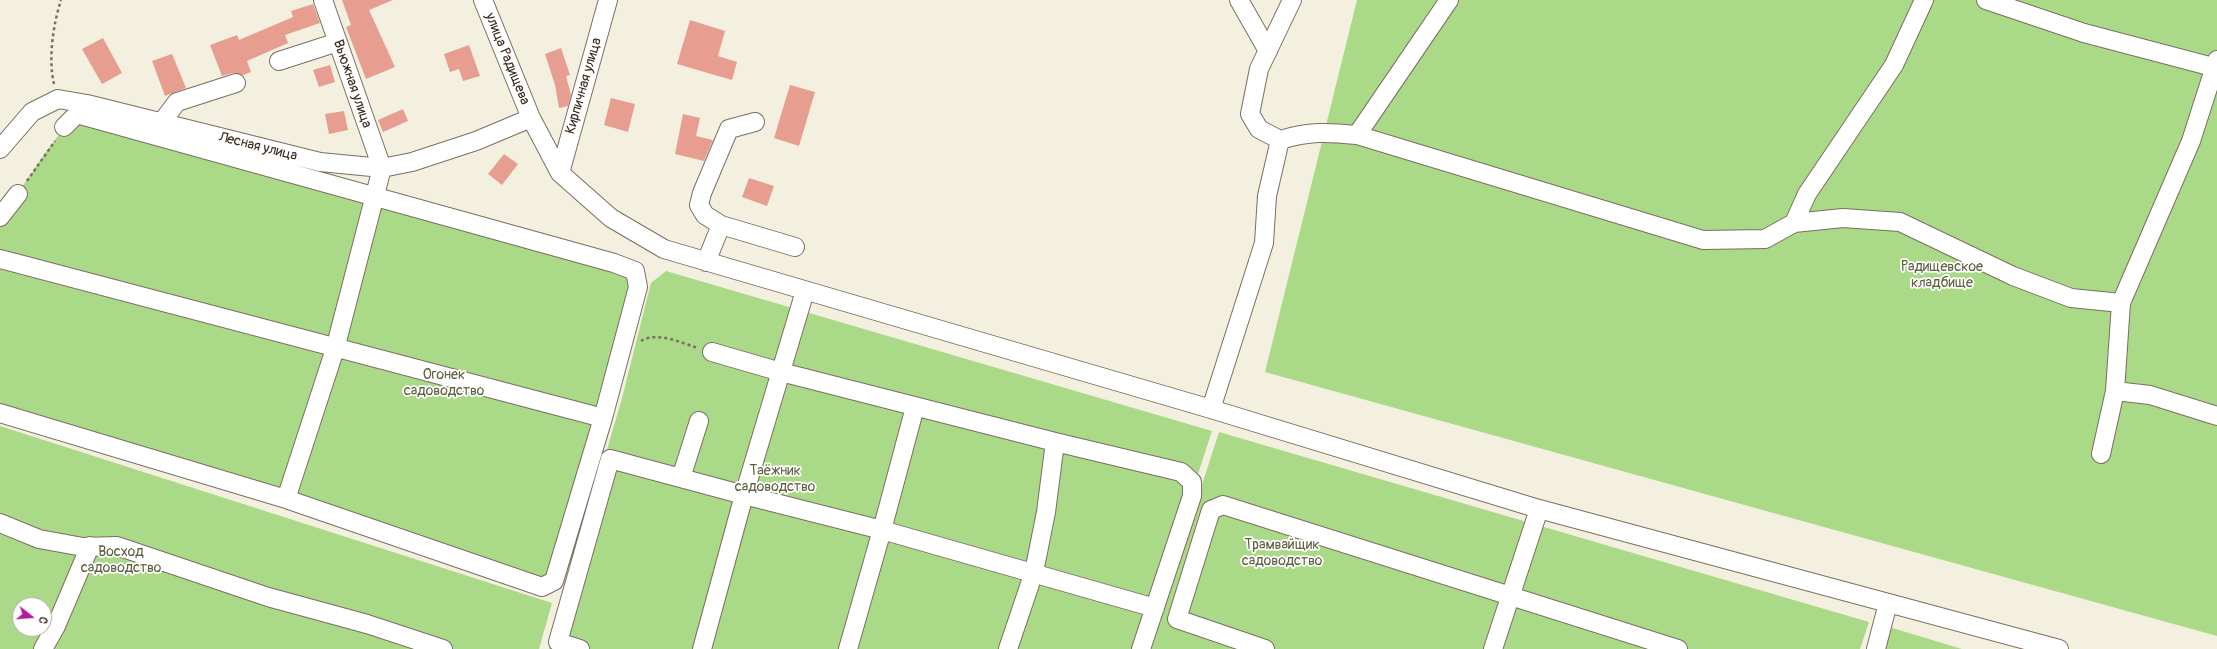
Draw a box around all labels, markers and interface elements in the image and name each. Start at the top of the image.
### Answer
street label: улица Радищева [481,11,533,107]
street label: Кирпичная улица [562,36,606,136]
street label: Вьюжная улица [329,38,375,130]
street label: Лесная улица [217,129,299,165]
park label: Радищевское кладбище [1901,259,1983,292]
park label: Огонек садоводство [404,367,484,400]
park label: Таёжник садоводство [735,463,815,496]
park label: Трамвайщик садоводство [1242,537,1322,570]
park label: Восход садоводство [81,544,161,576]
north arrow [12,597,52,637]
text: С [36,615,50,626]

